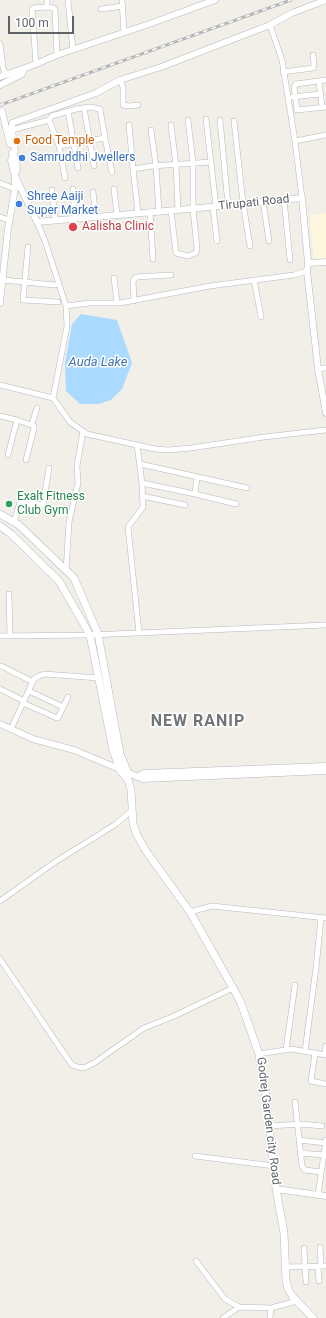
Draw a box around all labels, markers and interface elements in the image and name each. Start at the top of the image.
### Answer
scale bar [10,8,76,34]
text: 100 m [15,16,49,30]
place label: Food Temple [25,134,94,148]
marker: Food Temple [12,136,22,146]
place label: Samruddhi Jwellers [30,151,135,165]
marker: Samruddhi Jwellers [17,153,27,163]
place label: Shree Aaiji Super Market [27,190,98,218]
street label: Tirupati Road [218,192,290,214]
marker: Shree Aaiji Super Market [14,199,24,209]
place label: Aalisha Clinic [82,220,154,234]
marker: Aalisha Clinic [67,221,79,233]
water label: Auda Lake [69,355,127,371]
place label: Exalt Fitness Club Gym [17,490,85,518]
marker: Exalt Fitness Club Gym [4,499,14,509]
district label: NEW RANIP [151,712,245,732]
street label: Godrej Garden city Road [253,1056,283,1186]

